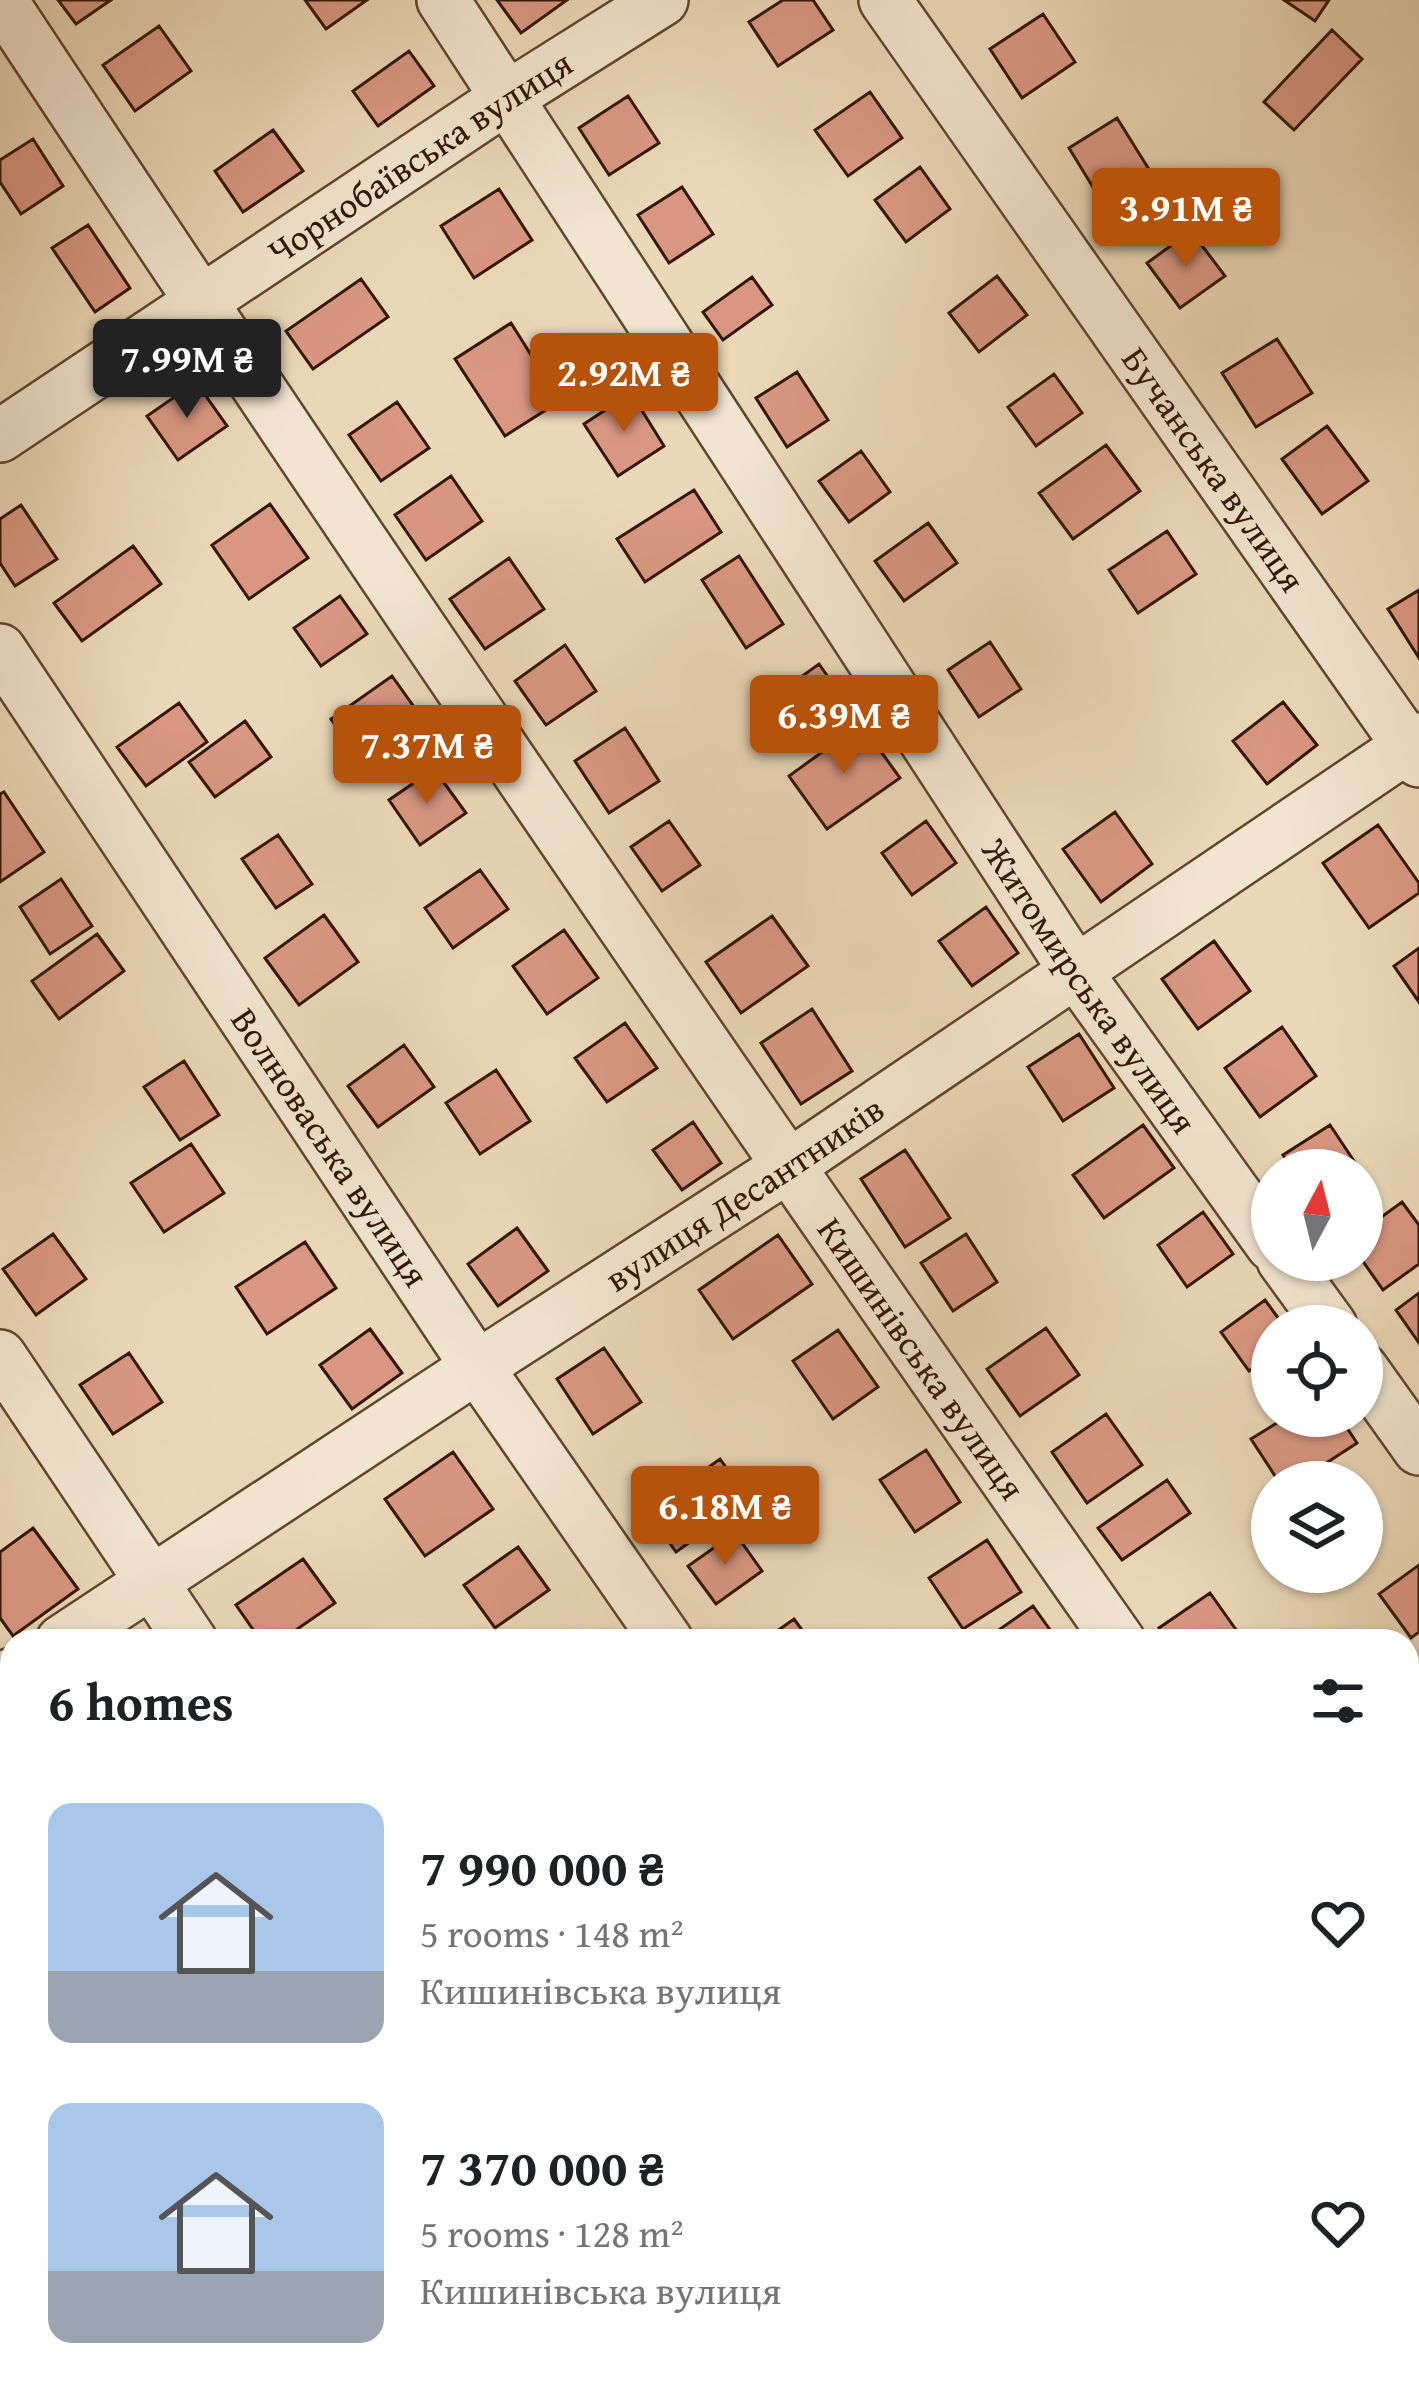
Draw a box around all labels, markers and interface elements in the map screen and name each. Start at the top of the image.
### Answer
street label: Чорнобаївська вулиця [256,36,582,277]
pin: 3.91M ₴ [1075,168,1297,270]
text: 3.91M ₴ [1119,178,1253,235]
pin: 7.99M ₴ [76,319,298,421]
text: 7.99M ₴ [120,329,254,386]
pin: 2.92M ₴ [513,333,735,435]
street label: Бучанська вулиця [1110,335,1319,602]
text: 2.92M ₴ [557,343,691,400]
pin: 6.39M ₴ [733,675,955,777]
text: 6.39M ₴ [777,685,911,742]
pin: 7.37M ₴ [316,705,538,807]
text: 7.37M ₴ [360,715,494,772]
street label: Житомирська вулиця [969,826,1211,1144]
street label: Волноваська вулиця [219,997,443,1297]
street label: вулиця Десантників [594,1082,894,1304]
north arrow [1251,1149,1383,1281]
map controls [1251,1149,1383,1593]
street label: Кишинівська вулиця [805,1206,1039,1510]
button: locate [1251,1305,1383,1437]
button: layers [1251,1461,1383,1593]
pin: 6.18M ₴ [614,1466,836,1568]
text: 6.18M ₴ [658,1476,792,1533]
text: 6 homes [48,1664,234,1739]
icon: filters [1305,1668,1371,1734]
text: 7 990 000 ₴ [420,1829,665,1904]
icon: home [144,1851,288,1995]
icon: heart [1305,1890,1371,1956]
text: 5 rooms · 148 m² [420,1904,684,1961]
text: Кишинівська вулиця [420,1961,781,2018]
text: 7 370 000 ₴ [420,2129,665,2204]
icon: home [144,2151,288,2295]
icon: heart [1305,2190,1371,2256]
text: 5 rooms · 128 m² [420,2204,684,2261]
text: Кишинівська вулиця [420,2261,781,2318]

